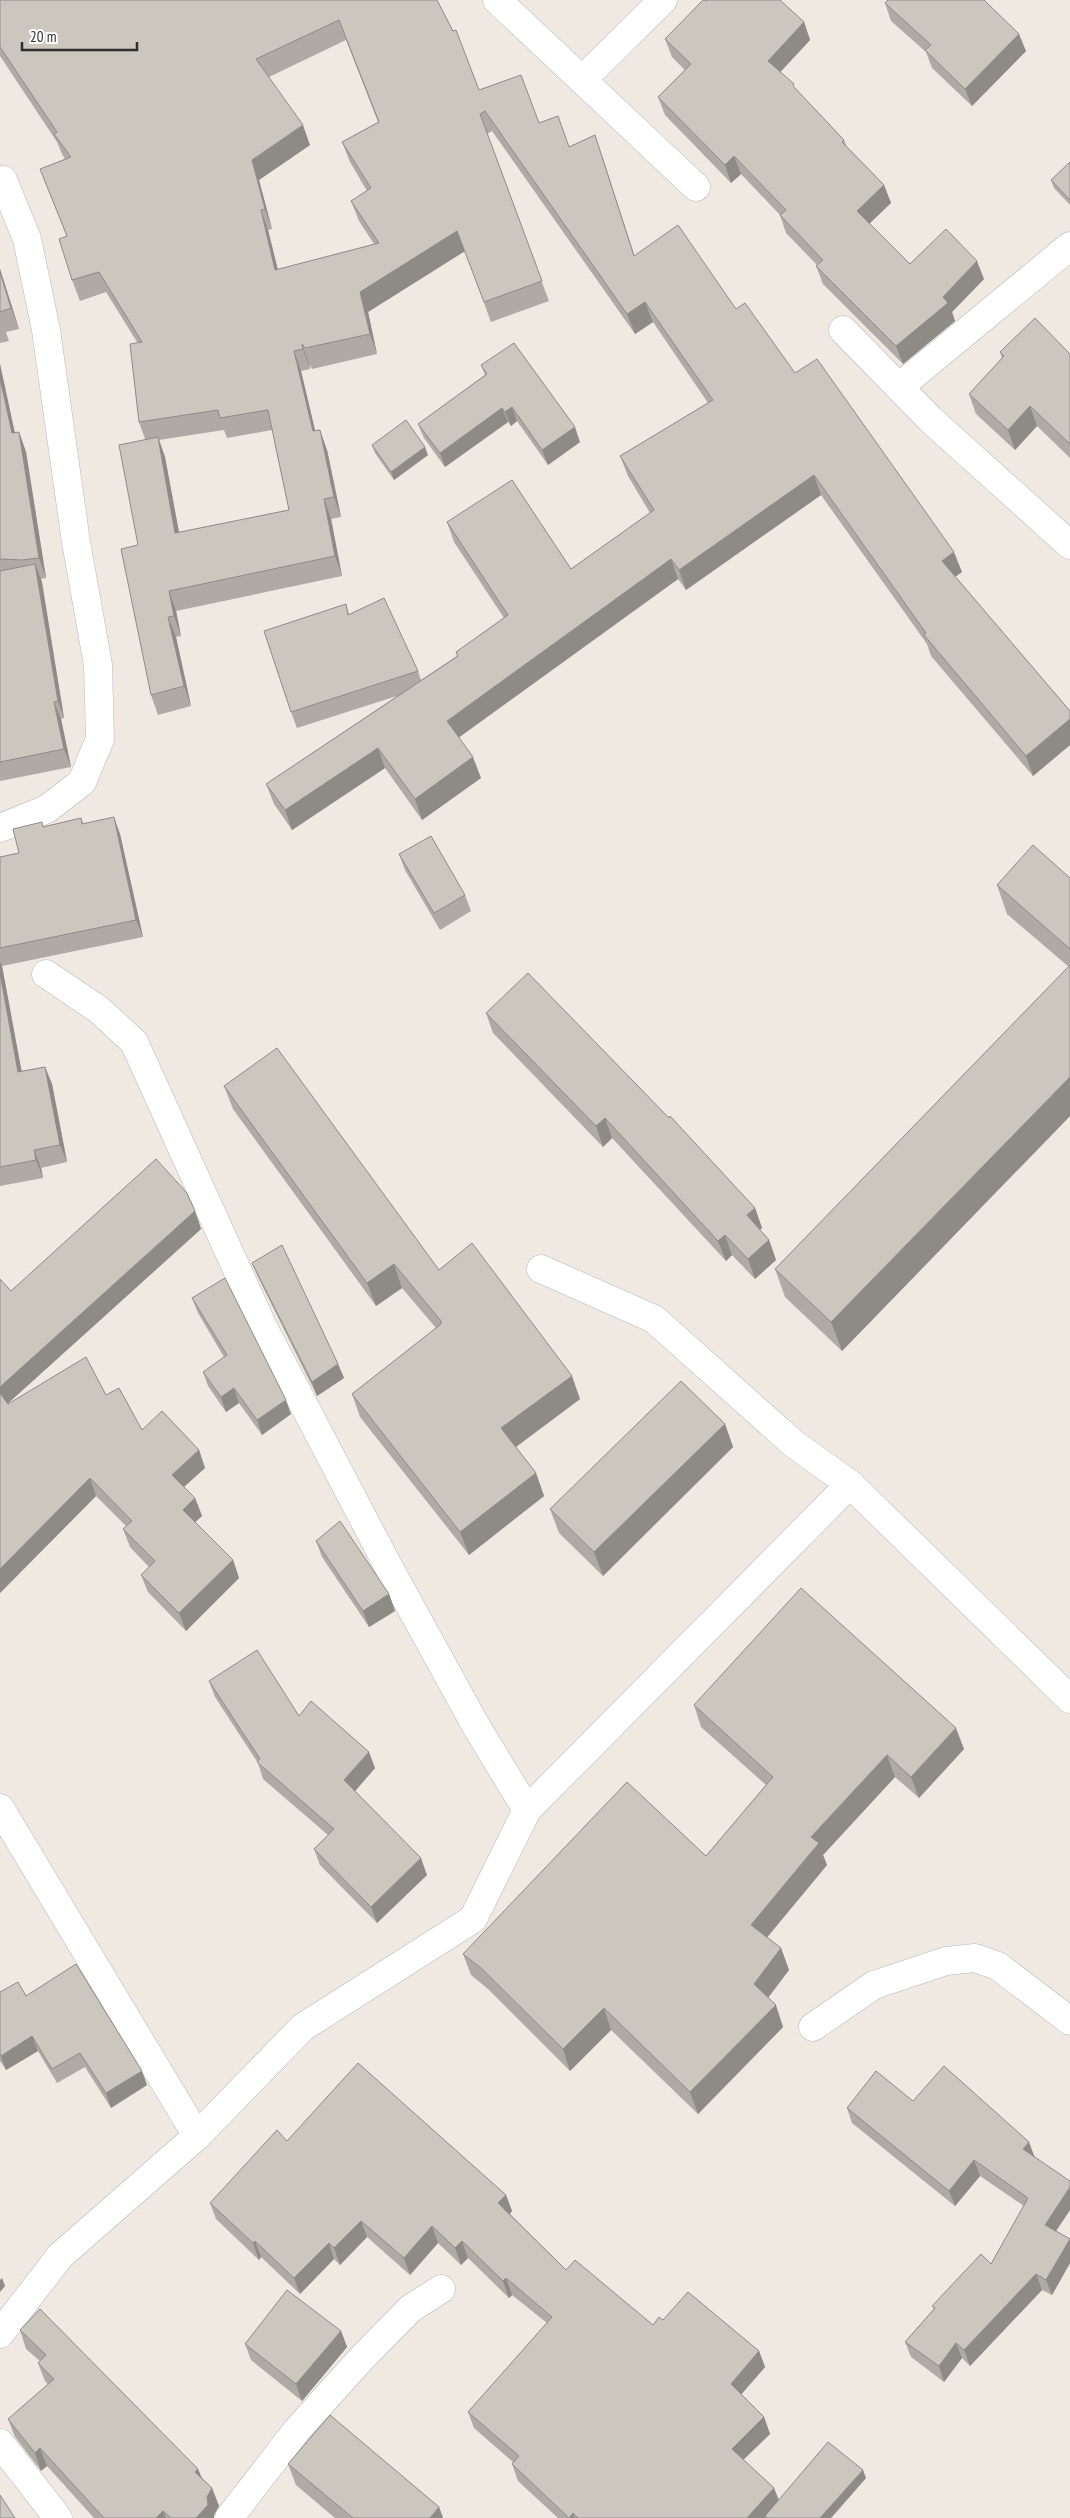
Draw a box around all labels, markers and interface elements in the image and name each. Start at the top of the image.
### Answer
scale bar [22,20,138,52]
text: 20 m [30,27,56,46]

